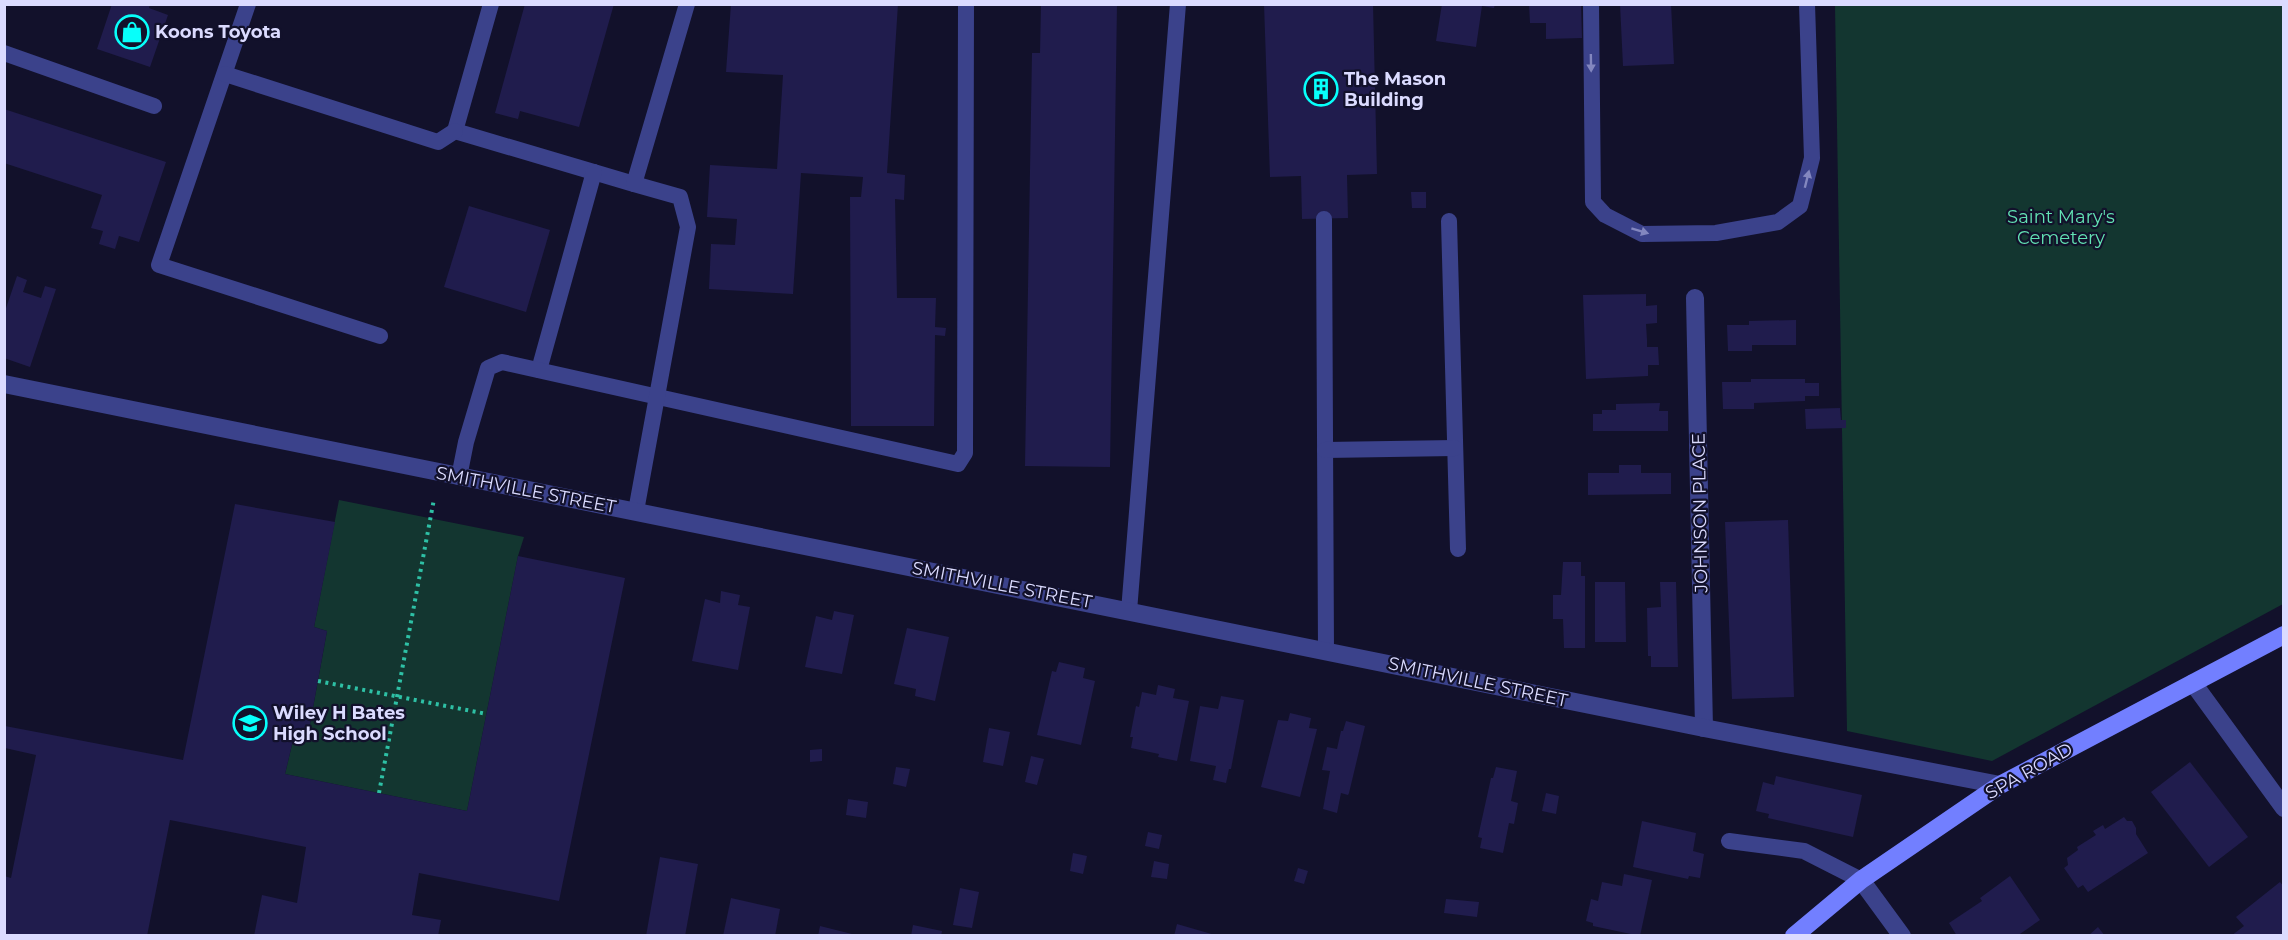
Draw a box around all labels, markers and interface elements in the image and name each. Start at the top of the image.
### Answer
shop icon: Koons Toyota [114,14,150,50]
place label: Koons Toyota [155,21,281,43]
one-way arrow [1587,53,1596,72]
place label: The Mason Building [1344,68,1446,111]
building icon: The Mason Building [1303,71,1339,107]
one-way arrow [1802,169,1812,188]
park label: Saint Mary's Cemetery [2007,206,2115,249]
one-way arrow [1631,227,1649,236]
street label: JOHNSON PLACE [1688,433,1712,594]
street label: SMITHVILLE STREET [434,462,618,518]
street label: SMITHVILLE STREET [910,557,1094,613]
street label: SMITHVILLE STREET [1386,652,1570,712]
place label: Wiley H Bates High School [273,702,405,745]
school or university icon: Wiley H Bates High School [232,705,268,741]
street label: SPA ROAD [1981,738,2077,804]

